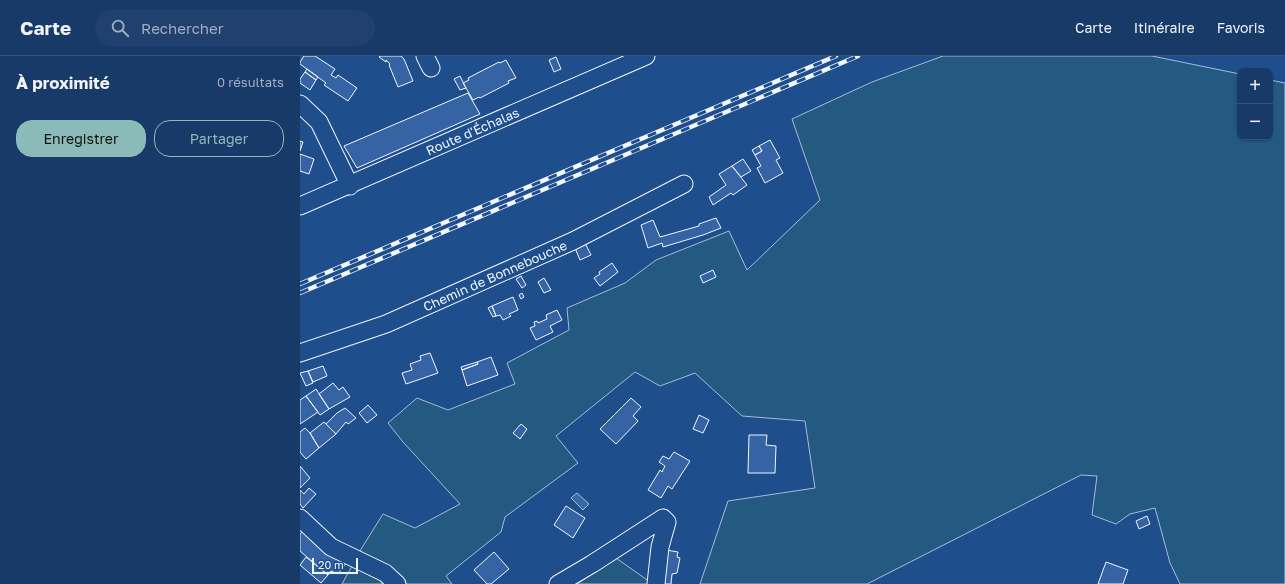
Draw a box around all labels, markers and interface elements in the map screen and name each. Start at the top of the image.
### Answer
search box [95,10,375,46]
text: Carte [20,16,71,39]
icon: search [109,17,131,39]
text: Rechercher [141,19,224,37]
text: Carte [1075,19,1112,36]
text: Itinéraire [1134,19,1195,36]
text: Favoris [1217,19,1265,36]
map controls [1237,68,1273,140]
button: + [1237,68,1273,104]
text: À proximité [16,72,110,93]
text: 0 résultats [217,74,284,90]
street label: Route d'Échalas [423,104,522,158]
button: − [1237,104,1273,140]
button: Enregistrer [16,120,146,157]
button: Partager [154,120,284,157]
street label: Chemin de Bonnebouche [421,237,569,315]
scale bar [312,556,358,575]
text: 20 m [318,558,344,571]

